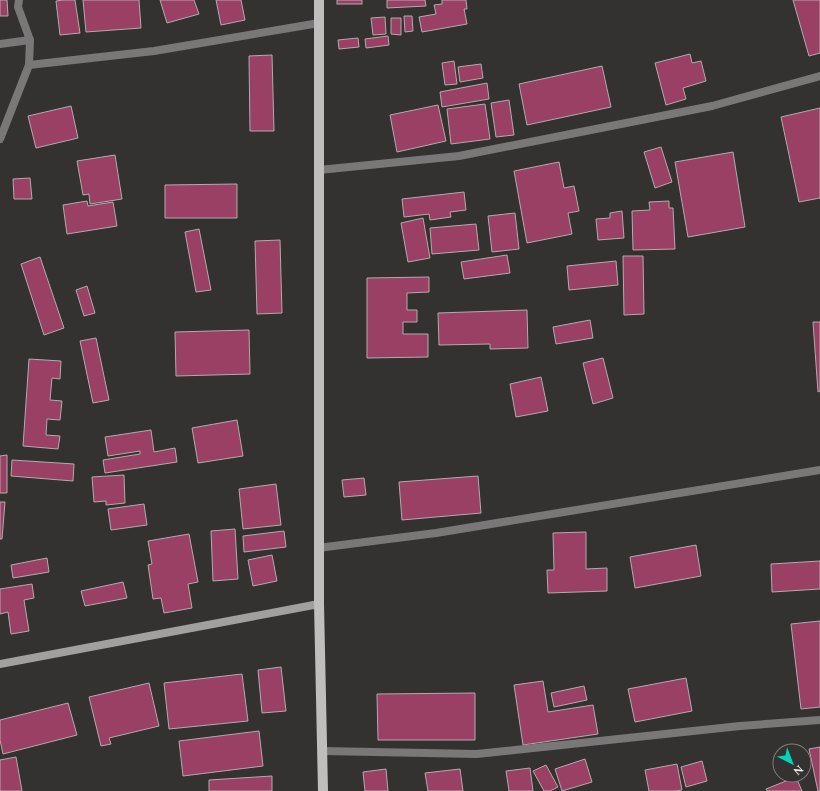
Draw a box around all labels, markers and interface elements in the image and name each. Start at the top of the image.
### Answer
north arrow [772,743,812,783]
text: N [789,761,807,779]

